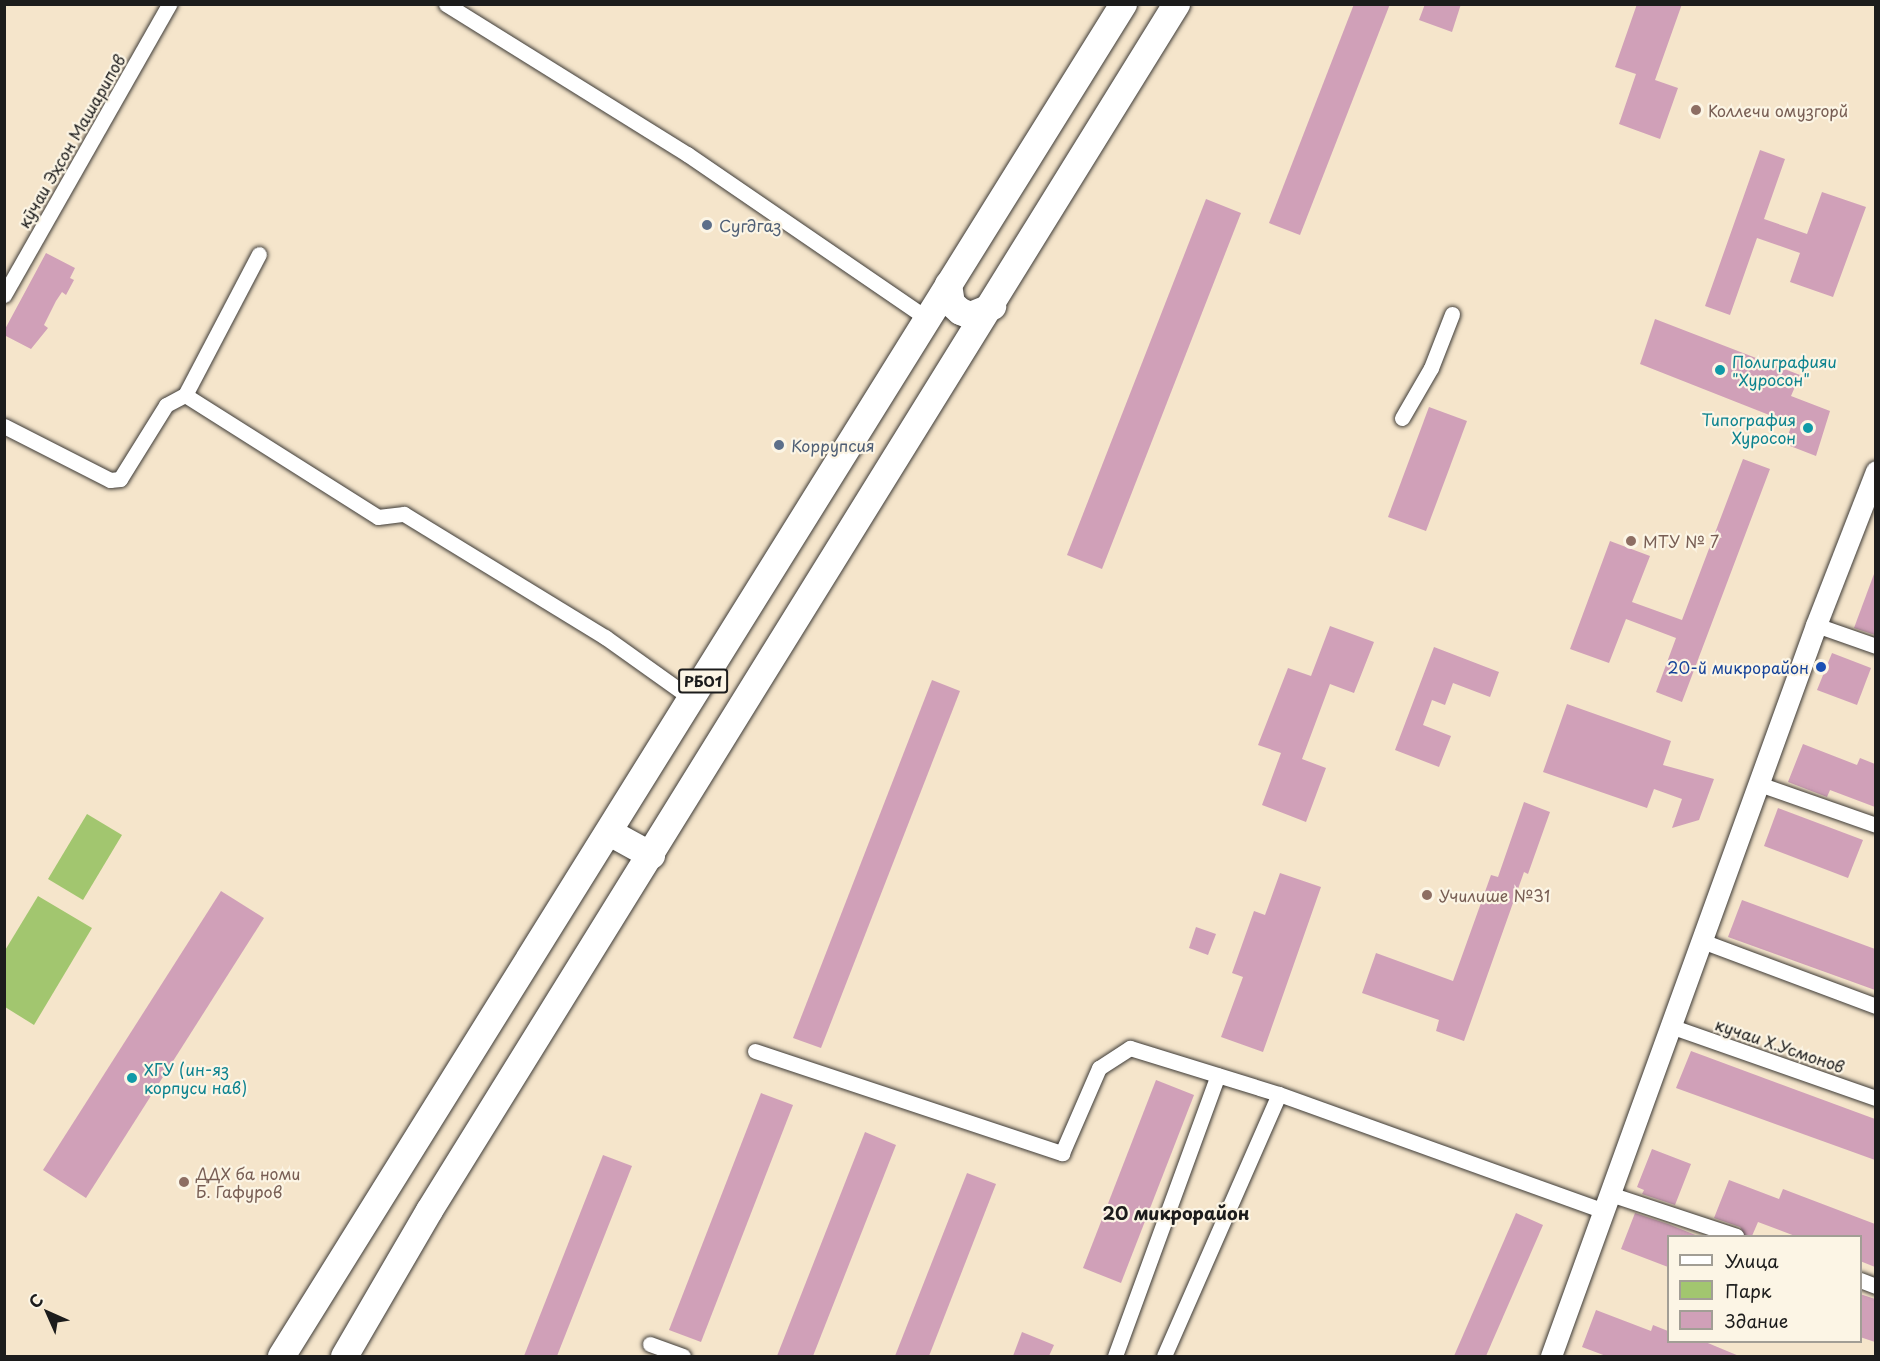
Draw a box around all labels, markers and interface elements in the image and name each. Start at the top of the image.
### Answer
street label: кӯчаи Эҳсон Машарипов [13,50,129,232]
place label: Коллечи омузгорй [1708,100,1848,120]
marker: Коллечи омузгорй [1689,103,1703,117]
place label: Сугдгаз [719,215,781,235]
marker: Сугдгаз [700,218,714,232]
place label: Полиграфияи "Хуросон" [1732,351,1837,389]
marker: Полиграфияи "Хуросон" [1713,363,1727,377]
place label: Типография Хуросон [1701,409,1796,447]
marker: Типография Хуросон [1801,421,1815,435]
place label: Коррупсия [791,435,875,455]
marker: Коррупсия [772,438,786,452]
place label: МТУ № 7 [1643,531,1719,551]
marker: МТУ № 7 [1624,534,1638,548]
place label: 20-й микрорайон [1666,657,1809,677]
marker: 20-й микрорайон [1814,660,1828,674]
road number: РБ01 [678,669,728,693]
place label: Училише №31 [1439,885,1550,905]
marker: Училише №31 [1420,888,1434,902]
street label: кучаи Х.Усмонов [1713,1014,1847,1076]
place label: ХГУ (ин-яз корпуси нав) [144,1059,248,1097]
marker: ХГУ (ин-яз корпуси нав) [125,1071,139,1085]
place label: ДДХ ба номи Б. Гафуров [196,1163,302,1201]
marker: ДДХ ба номи Б. Гафуров [177,1175,191,1189]
district label: 20 микрорайон [1102,1202,1250,1224]
legend [1667,1235,1862,1343]
text: Улица [1725,1247,1779,1274]
text: Парк [1725,1277,1771,1304]
north arrow [18,1283,78,1343]
text: С [23,1288,48,1313]
text: Здание [1725,1307,1788,1334]

